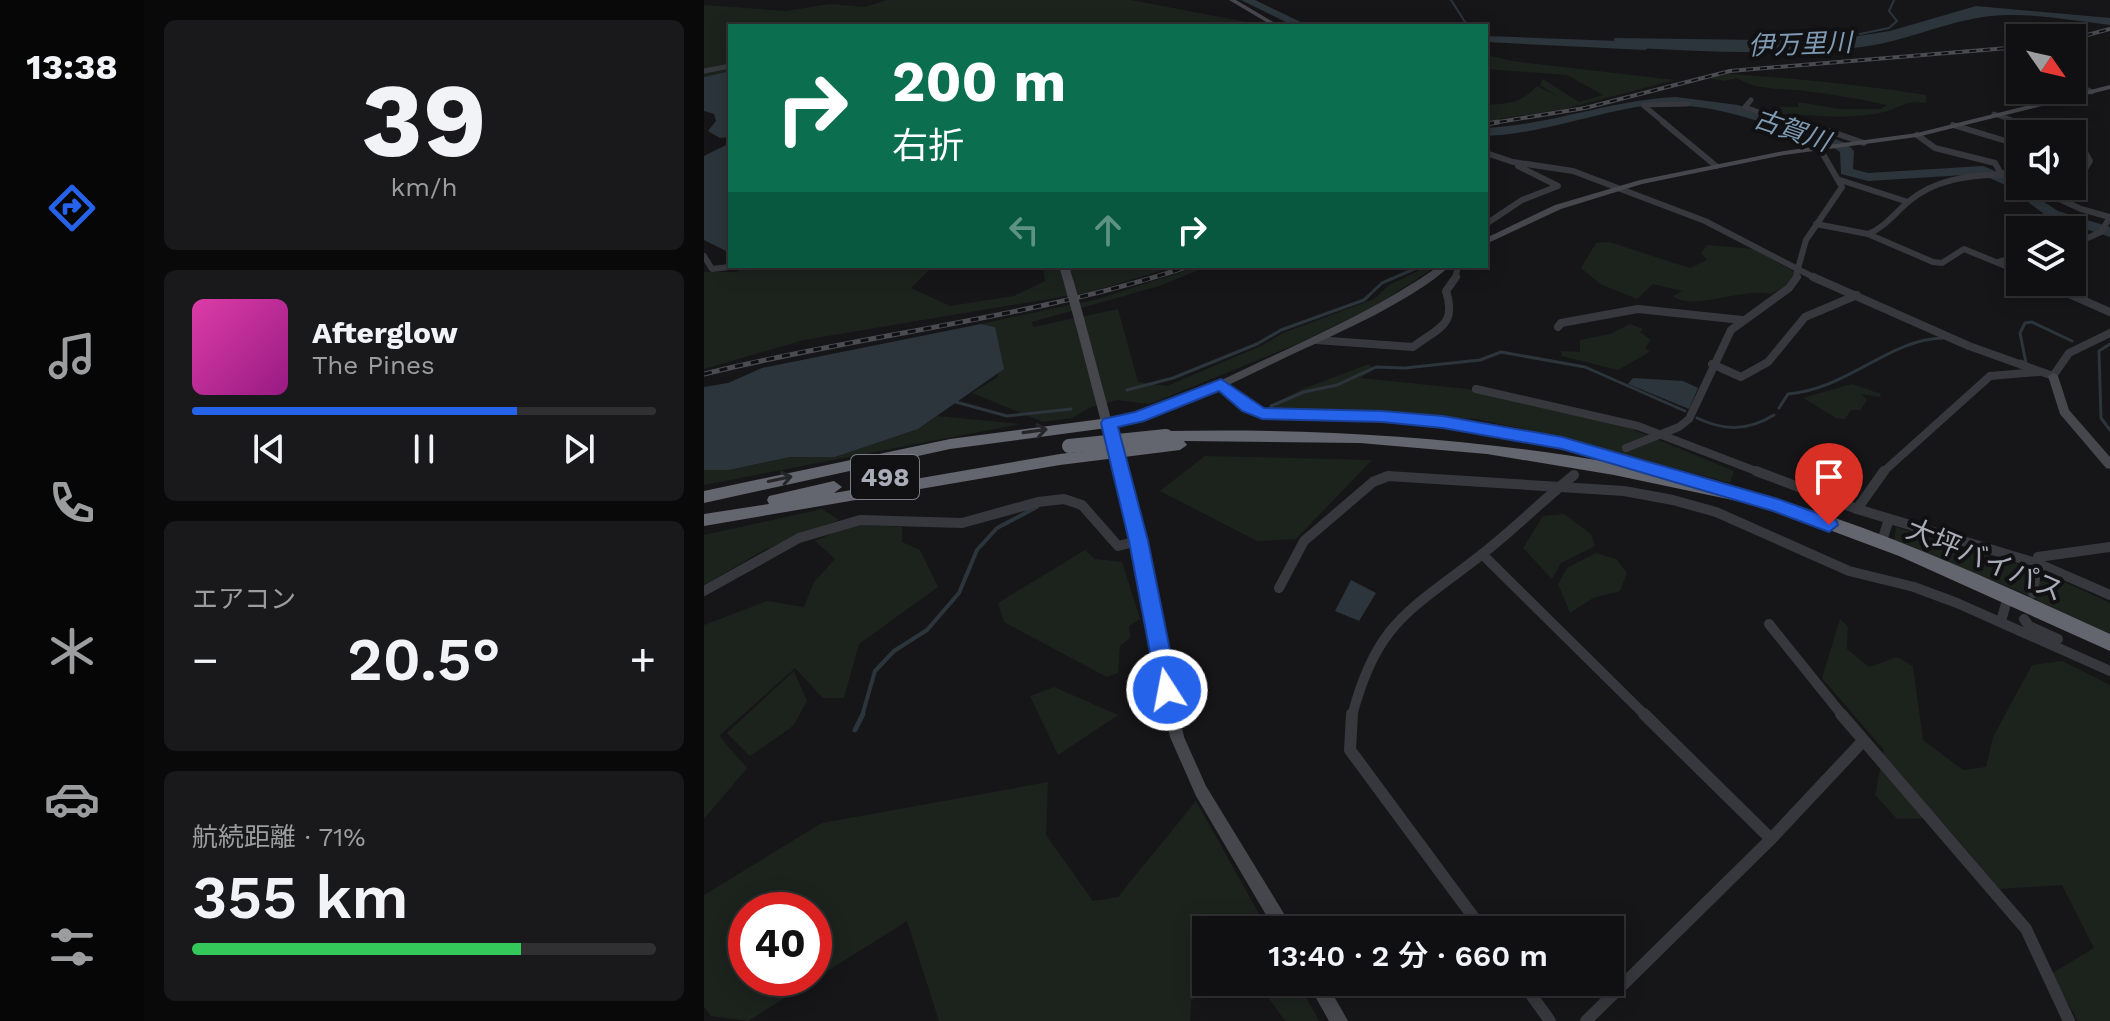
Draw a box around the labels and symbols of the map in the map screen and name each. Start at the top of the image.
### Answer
north arrow [2006,24,2086,104]
water label: 伊万里川 [1748,27,1855,61]
water label: 古賀川 [1750,103,1837,158]
one-way arrow [1022,423,1048,438]
pin [1795,443,1863,525]
road number: 498 [851,455,919,499]
one-way arrow [767,471,792,486]
street label: 大坪バイパス [1901,512,2069,608]
position arrow [1125,648,1209,732]
speed limit sign: 40 [728,892,832,996]

